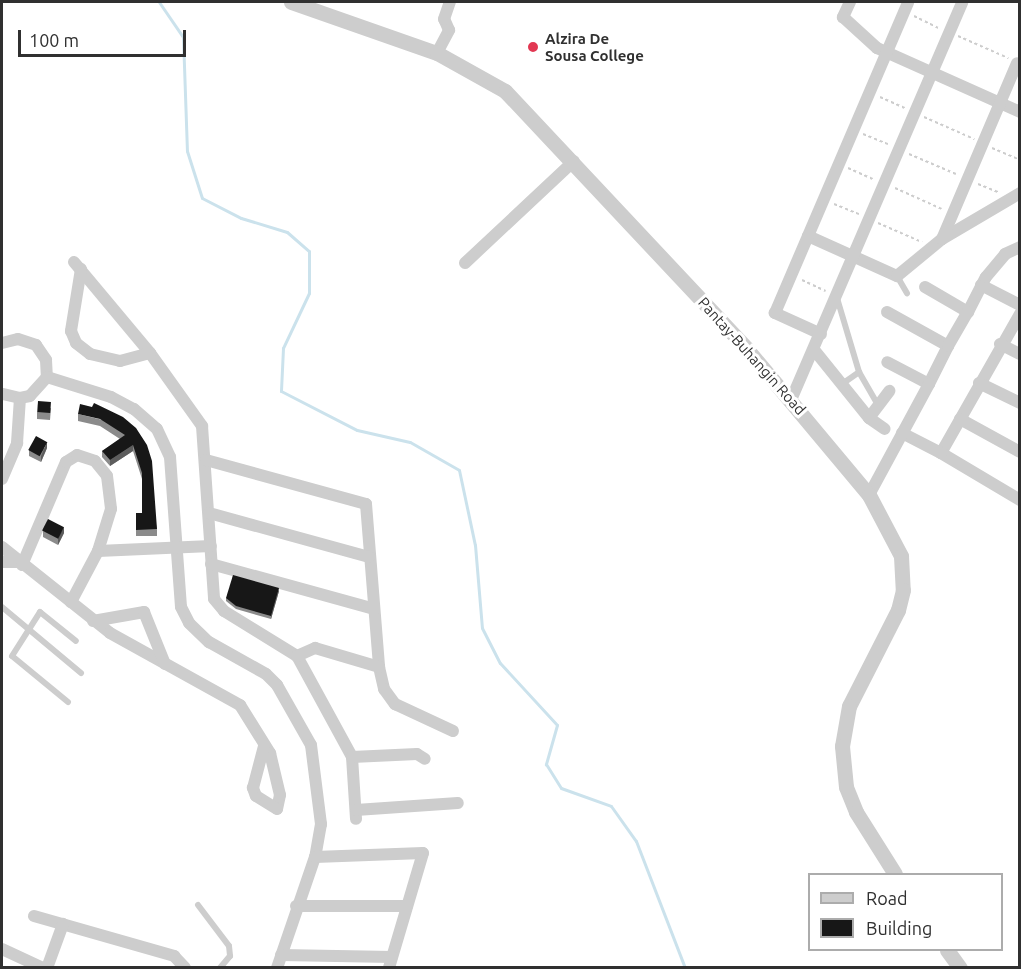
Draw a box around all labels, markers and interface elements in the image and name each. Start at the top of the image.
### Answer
scale bar [21,18,189,56]
place label: Alzira De Sousa College [545,29,644,64]
text: 100 m [29,30,79,50]
marker: Alzira De Sousa College [526,40,540,54]
street label: Pantay-Buhangin Road [694,293,810,419]
legend [808,873,1003,951]
text: Road [866,888,908,908]
text: Building [866,918,932,938]

